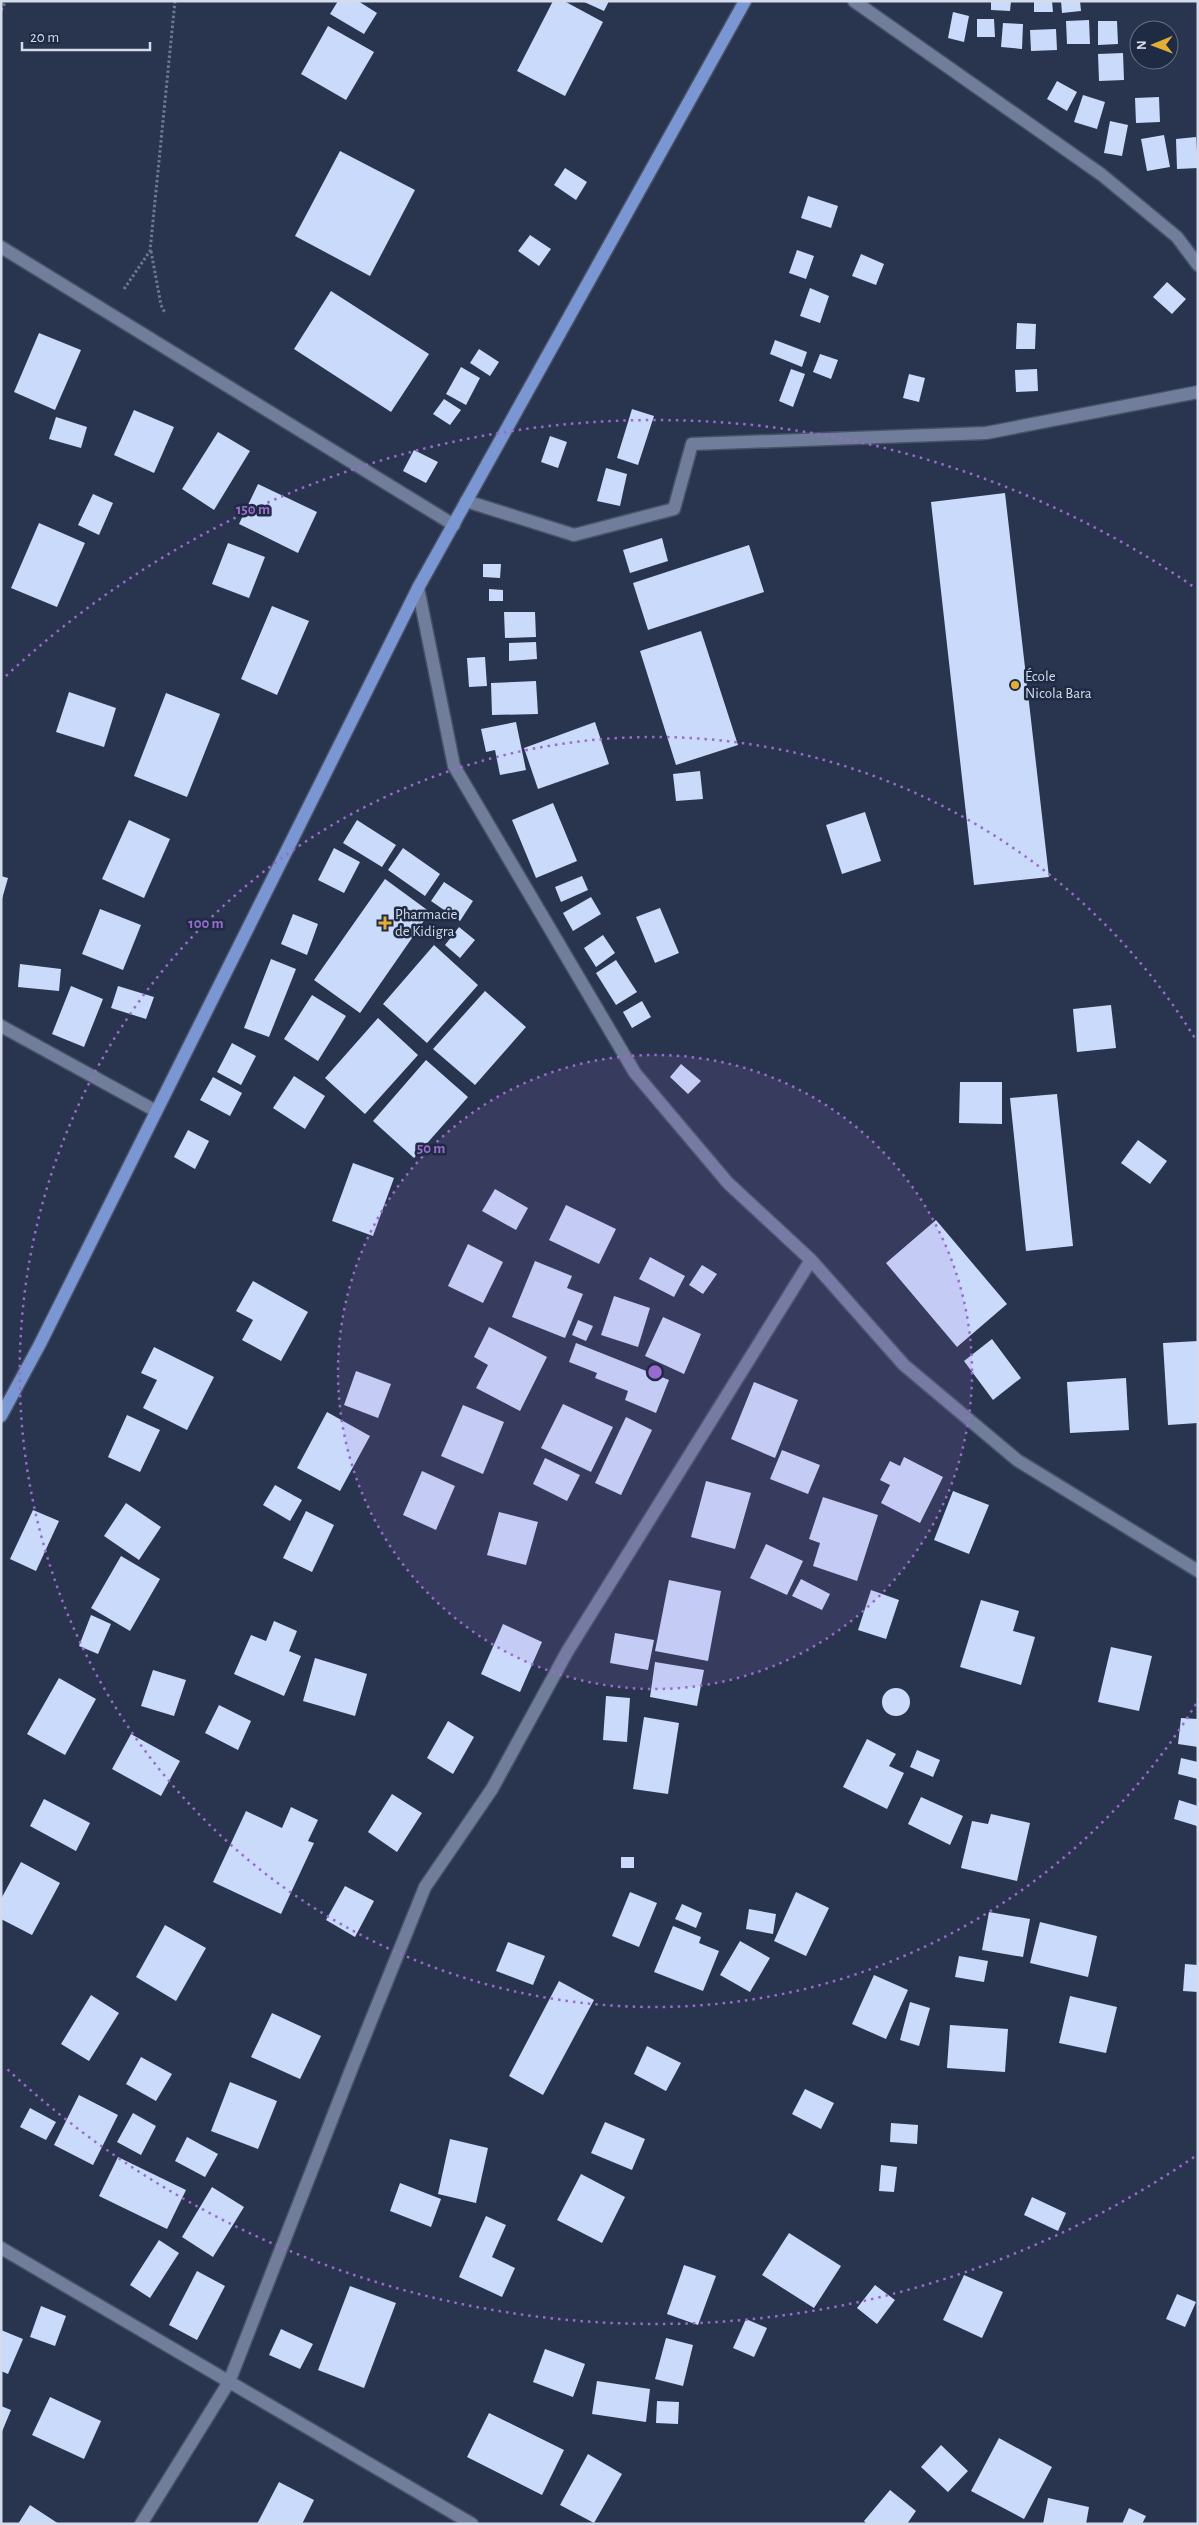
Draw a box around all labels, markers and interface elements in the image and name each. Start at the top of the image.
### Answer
scale bar [22,20,150,52]
north arrow [1129,20,1179,70]
text: 20 m [30,30,59,45]
text: N [1135,40,1149,50]
text: 150 m [236,502,270,517]
place label: École Nicola Bara [1025,667,1092,701]
marker: École Nicola Bara [1009,679,1021,691]
place label: Pharmacie de Kidigra [395,907,458,939]
text: 100 m [188,916,224,931]
marker: Pharmacie de Kidigra [379,917,391,929]
text: 50 m [417,1141,445,1156]
centre of rings [646,1363,664,1381]

